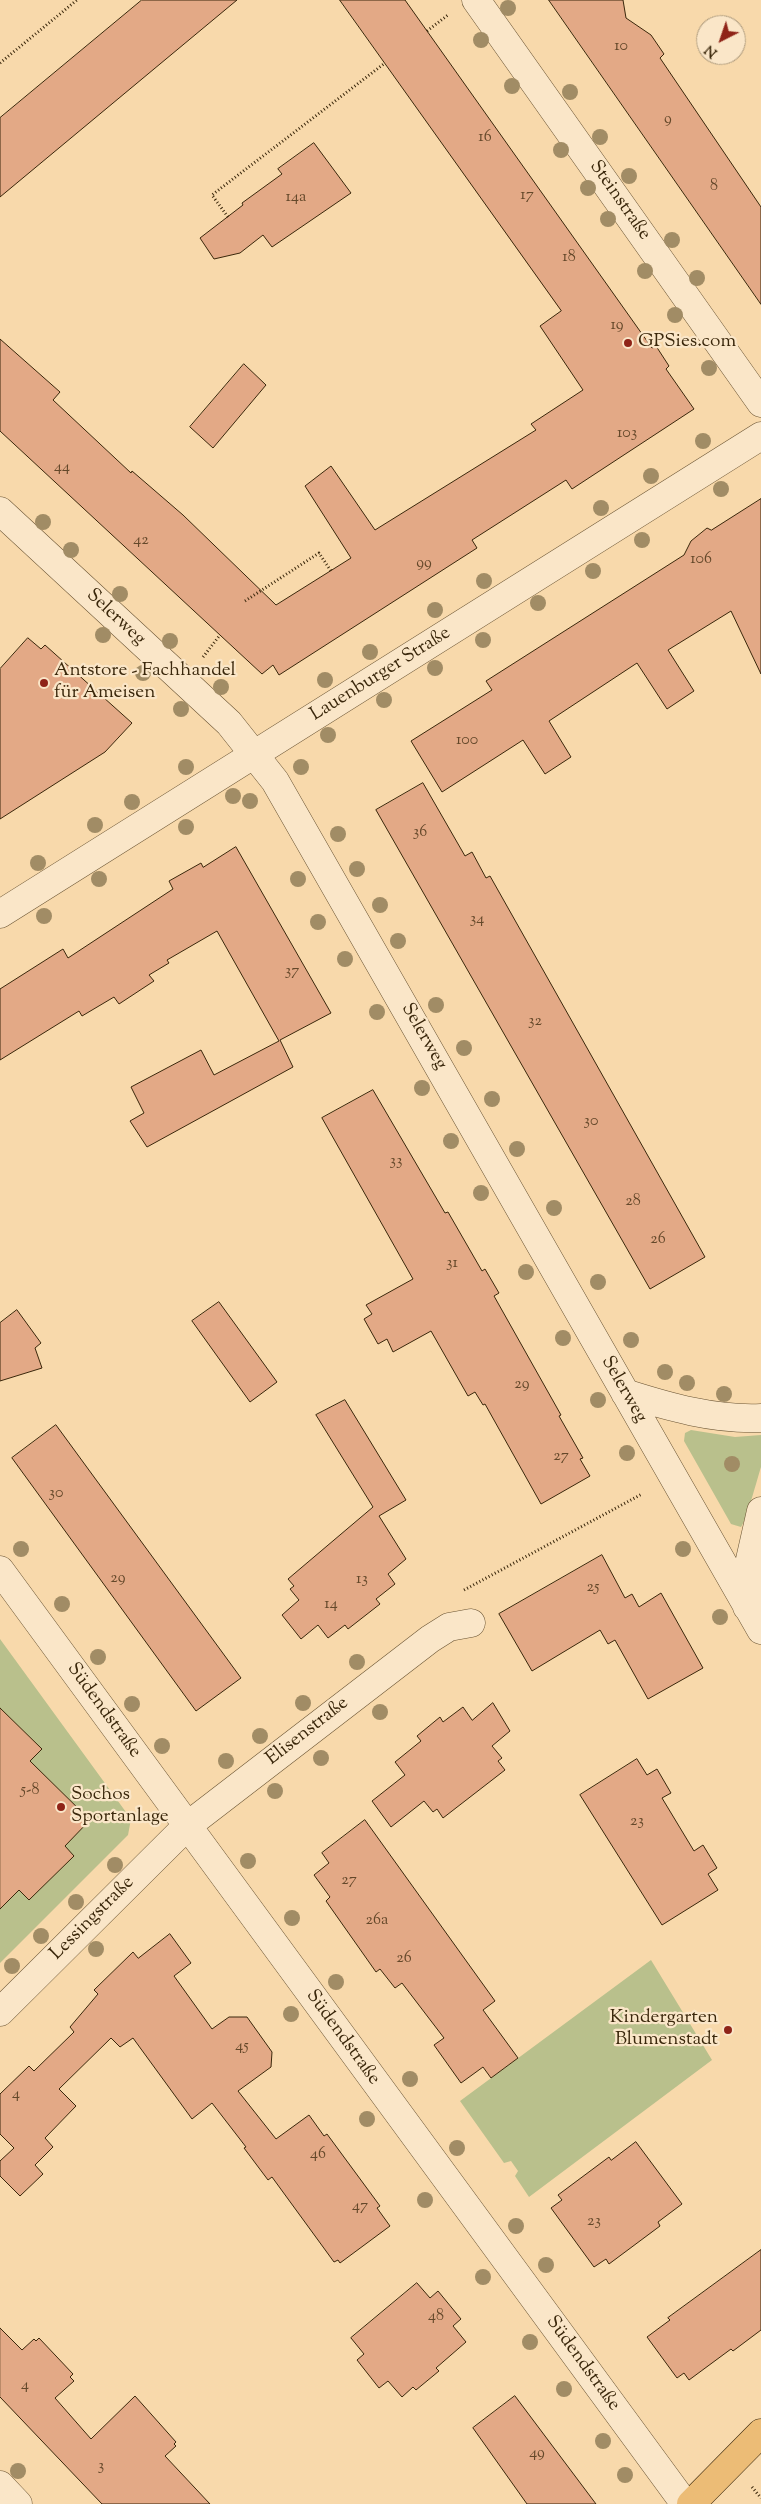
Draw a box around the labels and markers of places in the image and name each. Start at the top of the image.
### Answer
place label: GPSies.com [638,332,736,354]
marker: GPSies.com [622,337,634,349]
place label: Antstore - Fachhandel für Ameisen [54,661,236,705]
marker: Antstore - Fachhandel für Ameisen [38,677,50,689]
place label: Sochos Sportanlage [71,1785,169,1829]
marker: Sochos Sportanlage [55,1801,67,1813]
place label: Kindergarten Blumenstadt [610,2008,718,2052]
marker: Kindergarten Blumenstadt [722,2024,734,2036]

